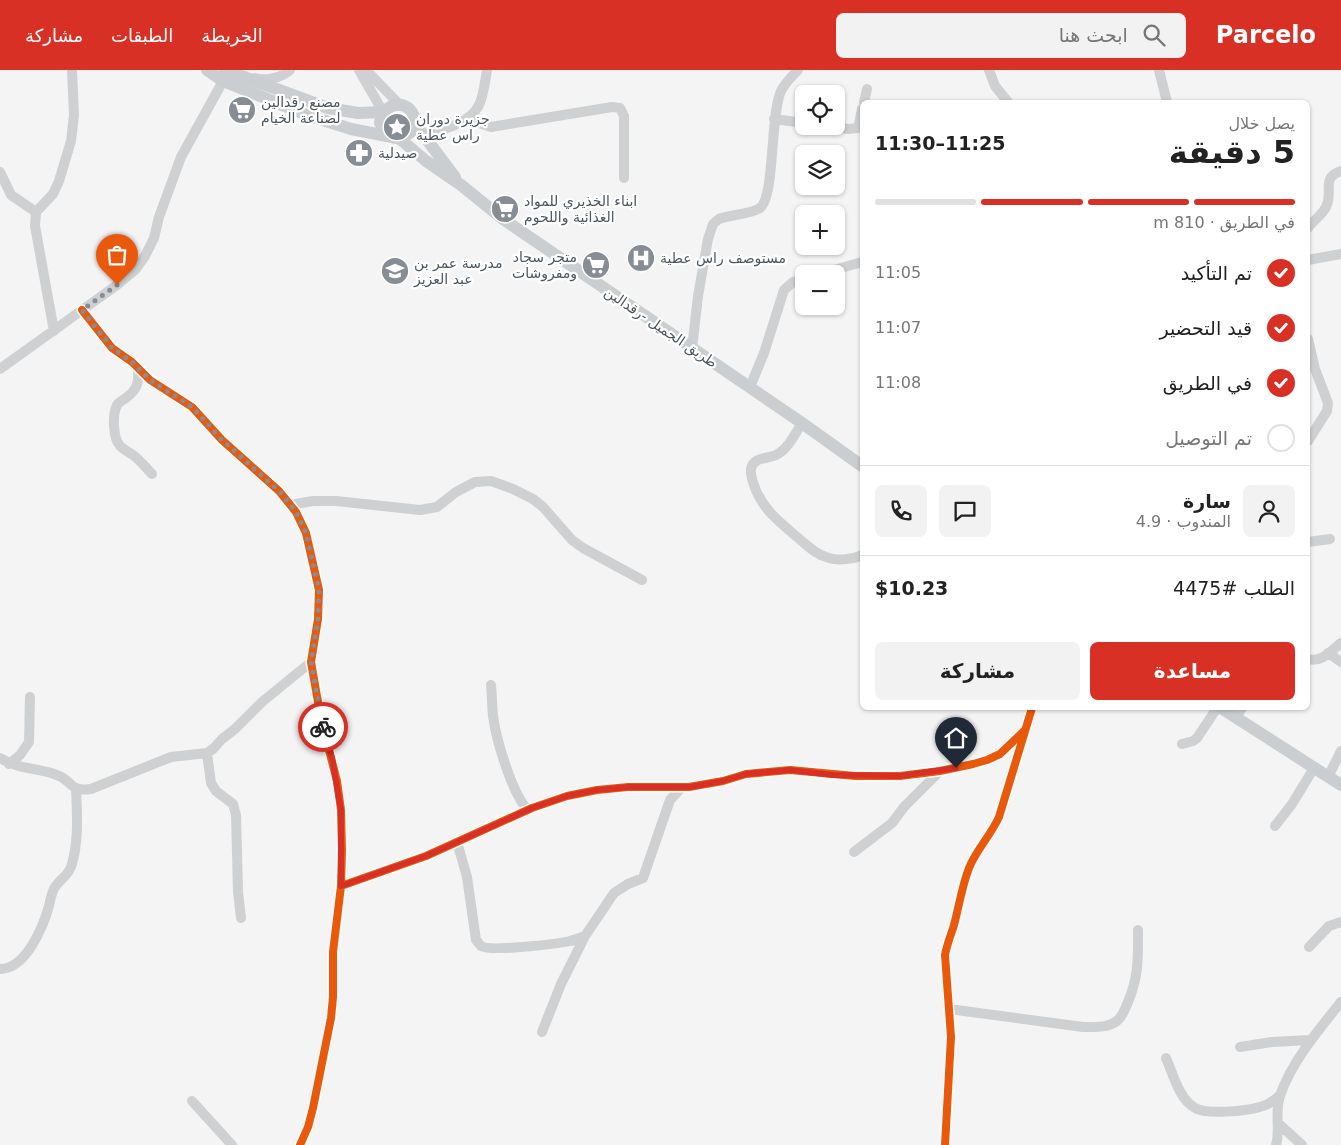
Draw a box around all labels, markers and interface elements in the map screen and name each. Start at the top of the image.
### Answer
search box [836,13,1186,58]
icon: search [1140,21,1168,49]
text: Parcelo [1216,21,1316,49]
text: ابحث هنا [1059,24,1128,46]
text: مشاركة [25,25,83,46]
text: الطبقات [111,25,173,46]
text: الخريطة [201,25,263,46]
map controls [795,85,845,315]
button: locate [795,85,845,135]
place label: مصنع رقدالين لصناعة الخيام [261,94,341,126]
supermarket icon: مصنع رقدالين لصناعة الخيام [227,95,257,125]
place label: جزيرة دوران راس عطية [416,111,490,144]
place icon: جزيرة دوران راس عطية [382,112,412,142]
text: يصل خلال [1228,114,1295,133]
text: 11:25–11:30 [875,132,1005,154]
text: 5 دقيقة [1169,133,1295,171]
pharmacy icon: صيدلية [344,138,374,168]
place label: صيدلية [378,145,417,161]
button: layers [795,145,845,195]
place label: ابناء الخذيري للمواد الغذائية واللحوم [524,193,637,226]
supermarket icon: ابناء الخذيري للمواد الغذائية واللحوم [490,194,520,224]
button: + [795,205,845,255]
text: في الطريق · 810 m [1153,213,1295,232]
pin [96,234,138,285]
icon: bag [103,241,131,269]
hospital icon: مستوصف راس عطية [626,243,656,273]
place label: متجر سجاد ومفروشات [512,249,577,282]
supermarket icon: متجر سجاد ومفروشات [581,250,611,280]
place label: مستوصف راس عطية [660,250,786,267]
place label: مدرسة عمر بن عبد العزيز [413,255,502,288]
school or university icon: مدرسة عمر بن عبد العزيز [380,256,410,286]
icon: check [1267,259,1295,287]
text: تم التأكيد [1181,262,1252,284]
text: 11:05 [875,263,921,282]
button: − [795,265,845,315]
street label: طريق الجميل -رقدالين [601,283,720,371]
icon: check [1267,314,1295,342]
text: قيد التحضير [1159,317,1252,339]
text: 11:07 [875,318,921,337]
icon: check [1267,369,1295,397]
text: في الطريق [1163,372,1252,394]
text: 11:08 [875,373,921,392]
text: تم التوصيل [1165,427,1252,449]
button: phone [875,485,927,537]
button: chat [939,485,991,537]
button: person [1243,485,1295,537]
text: سارة [1183,490,1231,512]
text: المندوب · 4.9 [1136,512,1231,531]
text: $10.23 [875,577,948,599]
text: الطلب #4475 [1173,577,1295,599]
button: مشاركة [875,642,1080,700]
button: مساعدة [1090,642,1295,700]
courier [298,702,348,752]
icon: bike [309,713,337,741]
pin [935,717,977,768]
icon: home [942,724,970,752]

